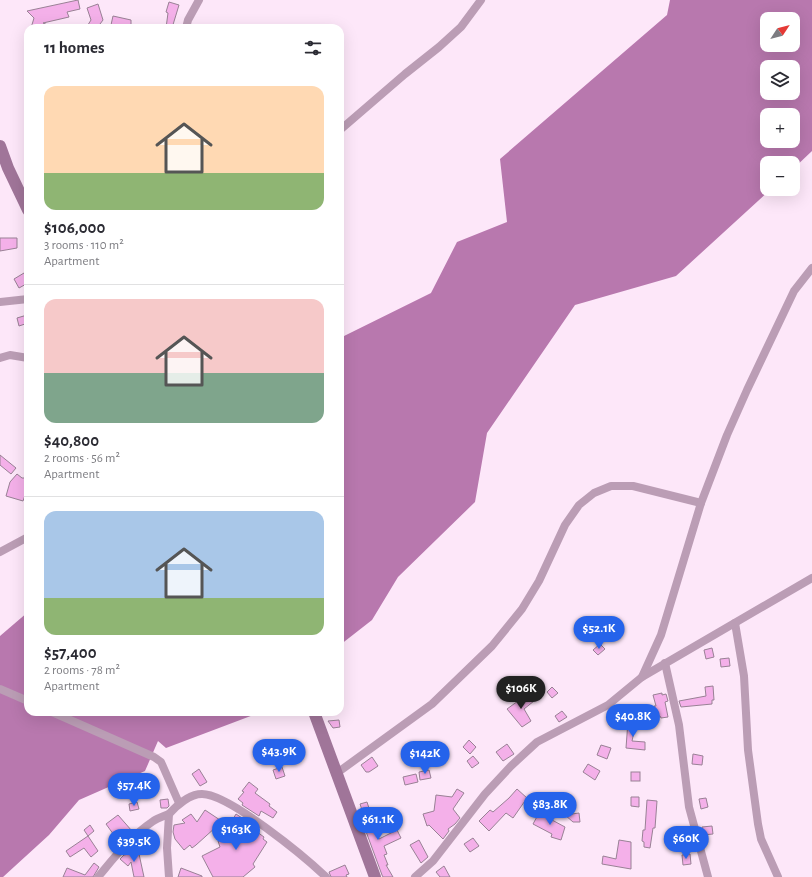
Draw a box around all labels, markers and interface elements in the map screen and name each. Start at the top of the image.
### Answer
north arrow [760,12,800,52]
map controls [760,12,800,196]
icon: filters [302,37,324,59]
text: 11 homes [44,39,104,56]
button: layers [760,60,800,100]
button: + [760,108,800,148]
icon: home [148,112,220,184]
button: − [760,156,800,196]
text: $106,000 [44,219,105,236]
text: 3 rooms · 110 m² [44,239,124,252]
text: Apartment [44,255,99,268]
icon: home [148,325,220,397]
text: $40,800 [44,432,99,449]
text: 2 rooms · 56 m² [44,452,120,465]
text: Apartment [44,468,99,481]
icon: home [148,537,220,609]
pin: $52.1K [566,616,632,650]
text: $52.1K [583,622,615,635]
text: $57,400 [44,644,97,661]
text: 2 rooms · 78 m² [44,664,120,677]
pin: $106K [493,676,549,710]
text: Apartment [44,680,99,693]
text: $106K [505,682,537,695]
pin: $40.8K [600,704,666,738]
text: $40.8K [615,710,651,723]
pin: $43.9K [246,739,312,773]
pin: $142K [397,741,453,775]
text: $43.9K [262,745,296,758]
text: $142K [410,747,440,760]
pin: $57.4K [101,773,167,807]
text: $57.4K [117,779,151,792]
pin: $83.8K [517,792,583,826]
text: $83.8K [533,798,567,811]
pin: $61.1K [345,807,411,841]
text: $61.1K [362,813,394,826]
pin: $163K [208,817,264,851]
text: $163K [221,823,251,836]
pin: $60K [662,826,710,860]
pin: $39.5K [101,829,167,863]
text: $60K [673,832,699,845]
text: $39.5K [117,835,151,848]

